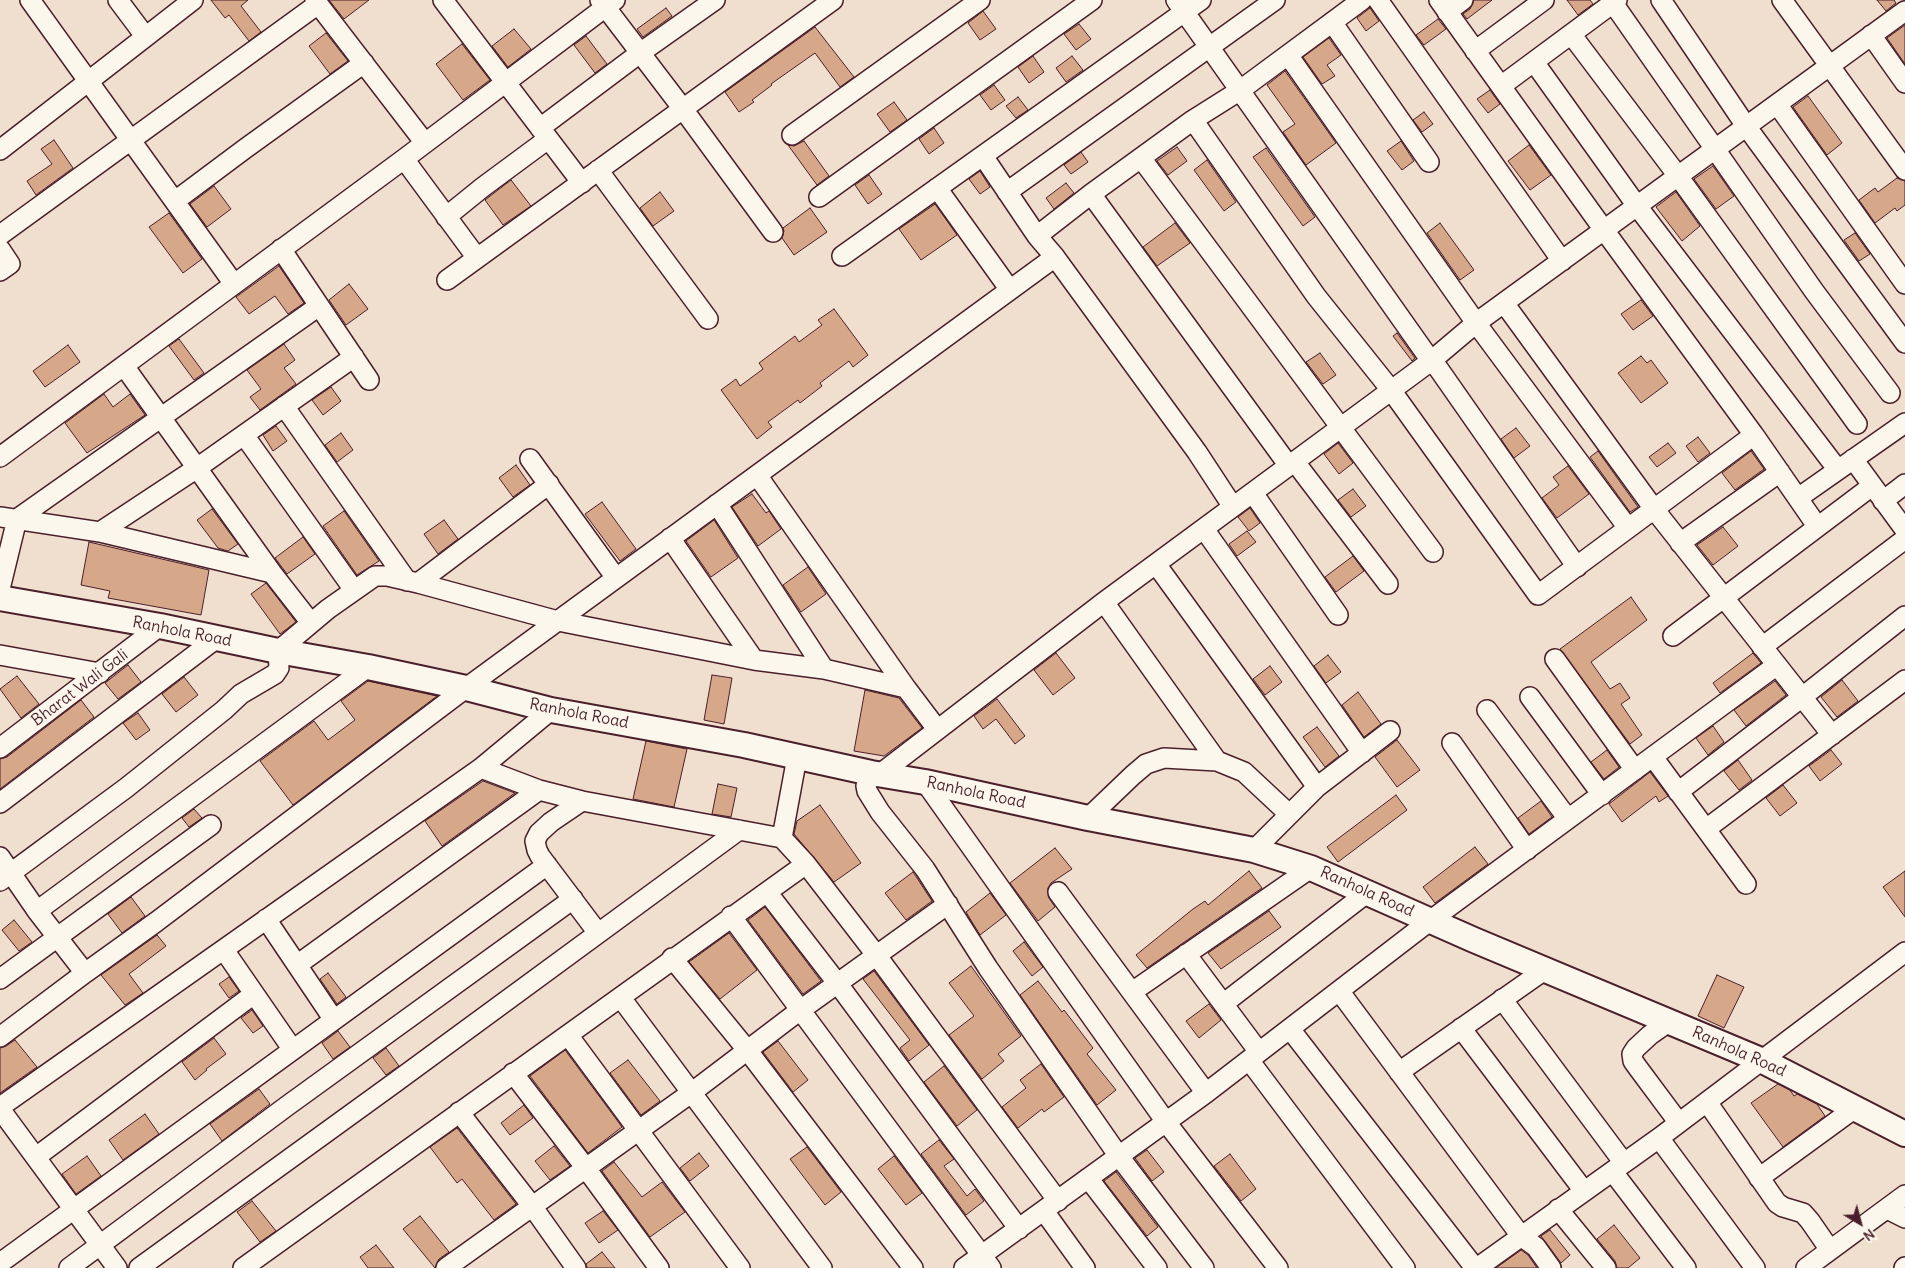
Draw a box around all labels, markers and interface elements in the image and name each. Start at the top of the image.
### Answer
street label: Ranhola Road [131,613,233,651]
street label: Bharat Wali Gali [28,646,132,730]
street label: Ranhola Road [528,695,630,733]
street label: Ranhola Road [925,773,1027,813]
street label: Ranhola Road [1317,863,1417,921]
street label: Ranhola Road [1689,1023,1789,1081]
north arrow [1835,1198,1885,1248]
text: N [1860,1225,1878,1245]

